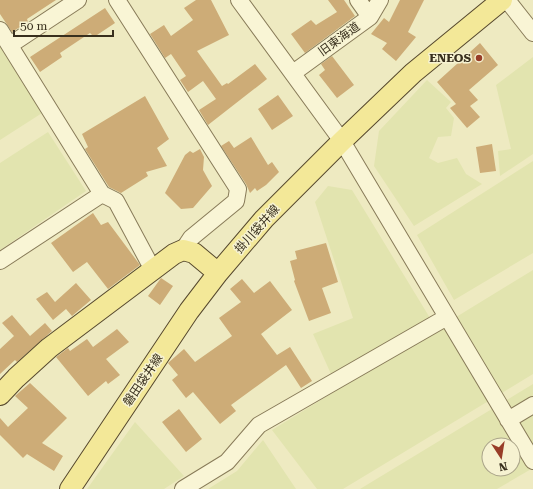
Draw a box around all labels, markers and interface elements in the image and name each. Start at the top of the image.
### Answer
scale bar [14,12,113,38]
text: 50 m [20,19,47,33]
street label: 旧東海道 [315,19,363,59]
place label: ENEOS [429,51,471,65]
marker: ENEOS [474,53,484,63]
street label: 掛川袋井線 [232,202,282,256]
street label: 磐田袋井線 [120,351,166,409]
north arrow [481,437,521,477]
text: N [497,459,508,474]

